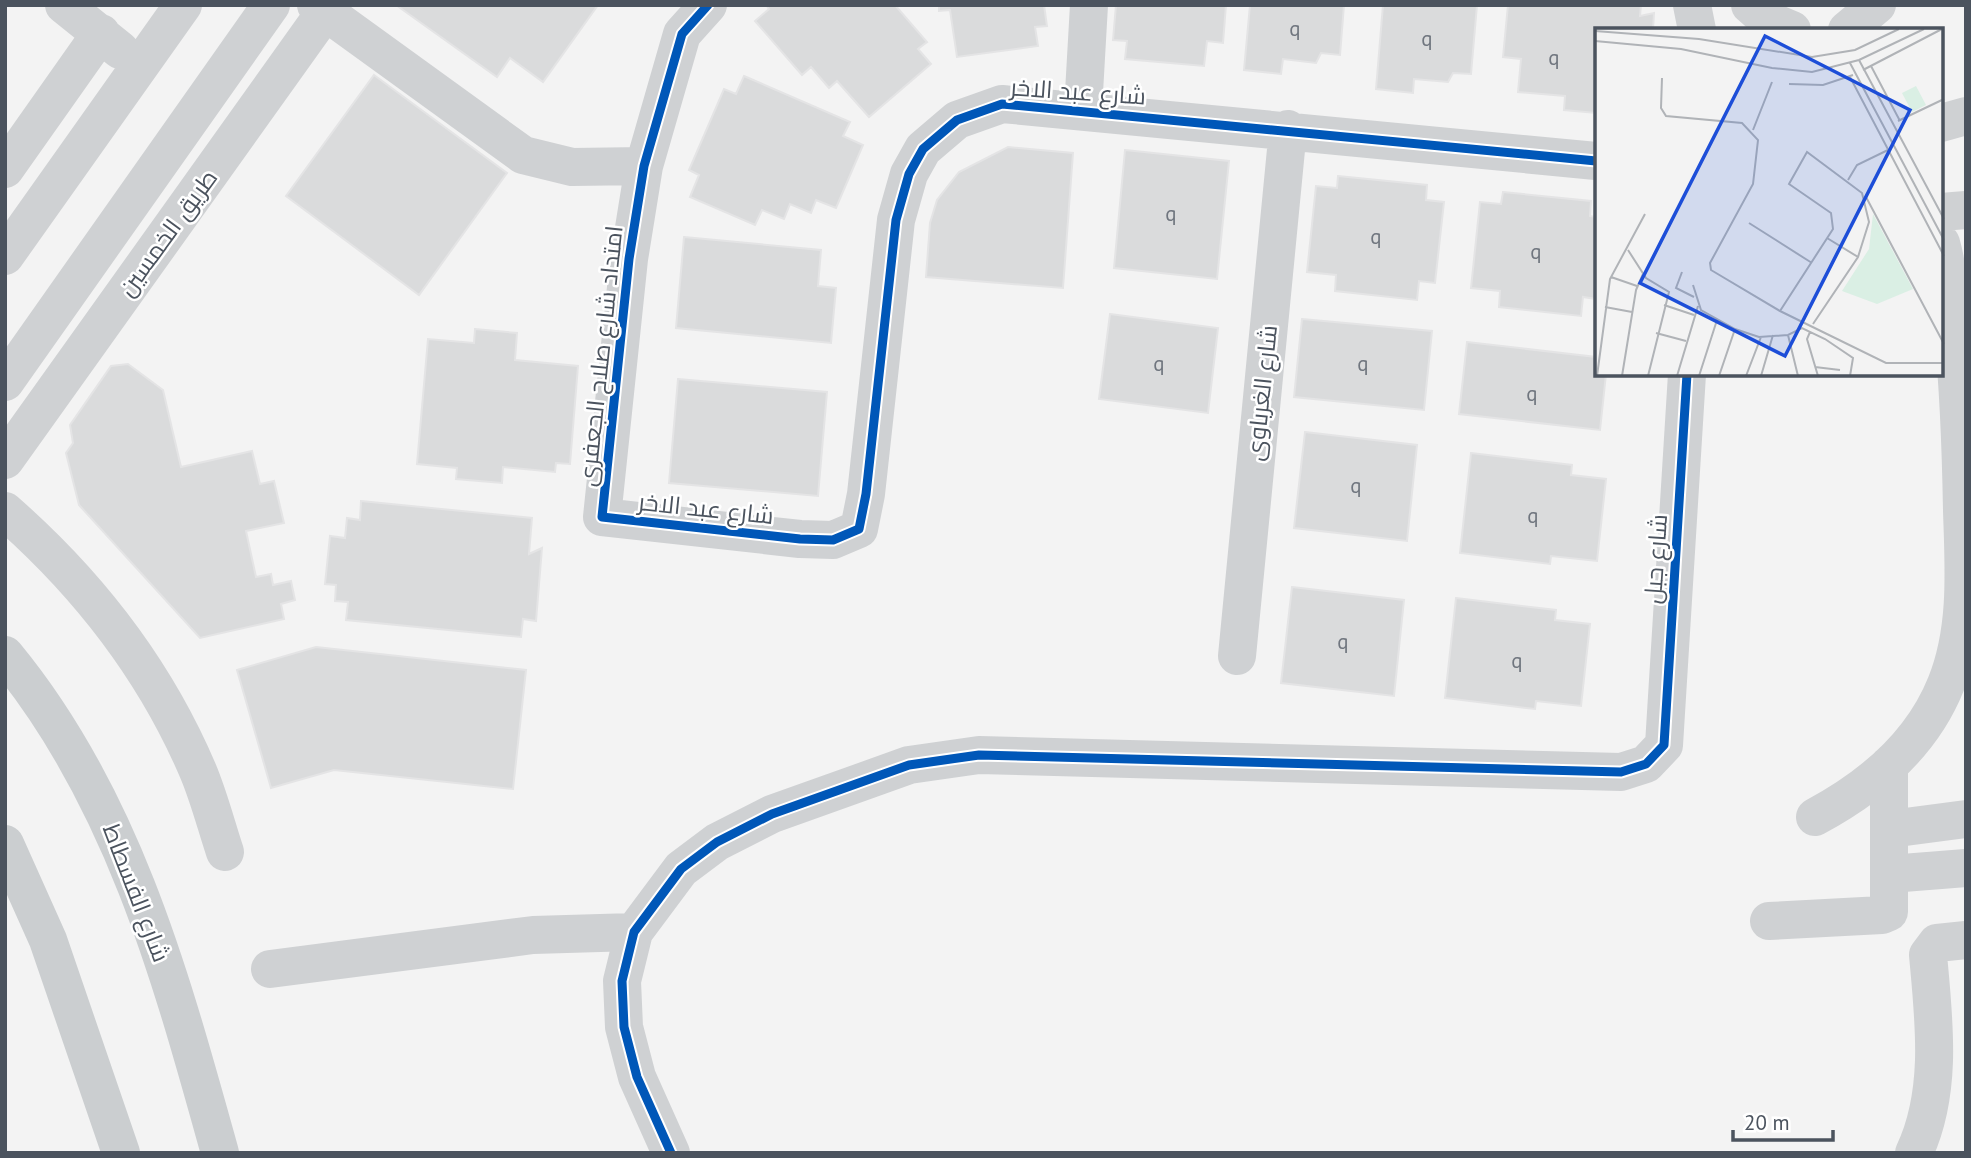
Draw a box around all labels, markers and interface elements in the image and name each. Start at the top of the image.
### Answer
house number: q [1289,15,1301,42]
house number: q [1421,25,1433,52]
inset map [1595,28,1943,376]
house number: q [1548,44,1560,71]
street label: شارع عبد الاخر [1007,71,1147,113]
street label: طريق الخمسين [111,163,224,302]
house number: q [1165,200,1177,227]
house number: q [1370,223,1382,250]
street label: امتداد شارع صلاح الجعفرى [571,224,631,488]
house number: q [1530,238,1542,265]
street label: شارع الغرباوى [1239,323,1285,463]
house number: q [1153,350,1165,377]
house number: q [1357,350,1369,377]
house number: q [1526,380,1538,407]
house number: q [1350,472,1362,499]
street label: شارع عبد الاخر [635,486,775,532]
house number: q [1527,502,1539,529]
street label: شارع جبل [1637,513,1675,605]
house number: q [1337,628,1349,655]
house number: q [1511,647,1523,674]
street label: شارع الفسطاط [95,819,177,967]
scale bar [1733,1098,1833,1142]
text: 20 m [1744,1109,1790,1136]

